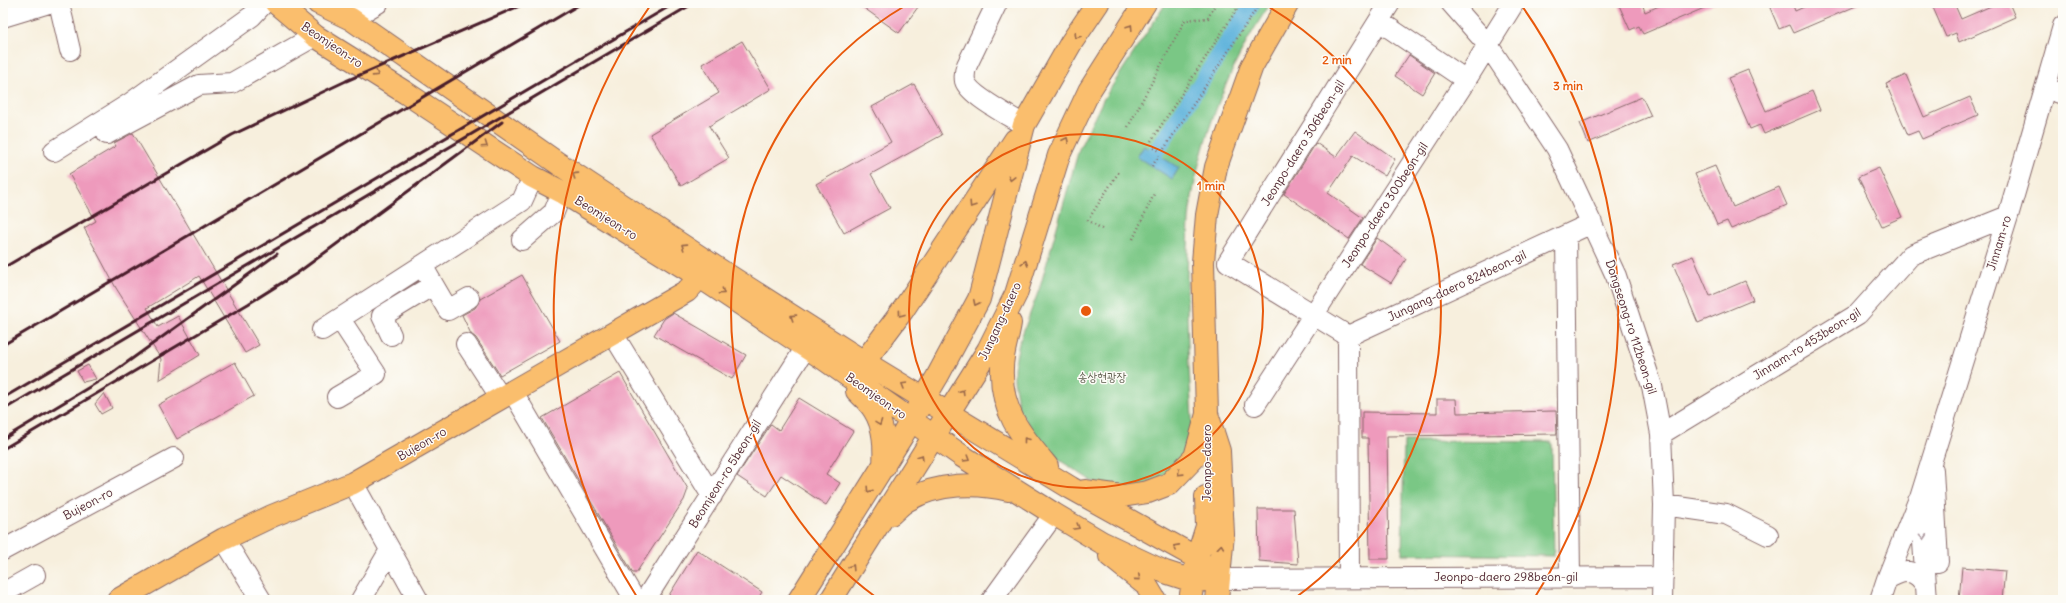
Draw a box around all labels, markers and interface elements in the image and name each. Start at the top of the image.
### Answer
street label: Beomjeon-ro [299,19,366,71]
one-way arrow [1125,24,1133,31]
one-way arrow [1074,31,1081,38]
text: 2 min [1322,52,1352,67]
one-way arrow [372,69,379,77]
street label: Jeonpo-daero 306beon-gil [1258,77,1347,208]
text: 3 min [1553,78,1583,93]
one-way arrow [1061,137,1069,144]
street label: Jeonpo-daero 300beon-gil [1338,139,1431,270]
one-way arrow [480,140,487,147]
one-way arrow [572,172,579,180]
one-way arrow [1007,174,1016,181]
text: 1 min [1197,178,1225,193]
street label: Beomjeon-ro [572,192,641,243]
one-way arrow [969,201,977,208]
street label: Jinnam-ro [1983,213,2014,272]
one-way arrow [681,244,688,251]
street label: Jungang-daero 824beon-gil [1385,247,1528,324]
street label: Dongseong-ro 112beon-gil [1603,258,1660,396]
one-way arrow [1020,260,1029,267]
street label: Jungang-daero [975,279,1024,362]
one-way arrow [718,287,725,294]
one-way arrow [973,299,981,306]
centre of rings [1079,304,1093,318]
street label: Jinnam-ro 453beon-gil [1750,304,1863,383]
one-way arrow [899,309,906,316]
one-way arrow [790,314,797,322]
street label: Beomjeon-ro [843,369,910,422]
park label: 송상현광장 [1078,369,1126,384]
one-way arrow [900,383,908,390]
one-way arrow [958,389,965,396]
street label: Beomjeon-ro 5beon-gil [685,417,764,531]
one-way arrow [875,420,883,427]
street label: Bujeon-ro [395,423,449,464]
street label: Jeonpo-daero [1199,424,1214,501]
one-way arrow [1023,437,1030,444]
one-way arrow [917,454,924,461]
one-way arrow [963,454,970,461]
one-way arrow [1177,469,1185,476]
street label: Bujeon-ro [60,484,115,523]
one-way arrow [866,486,874,493]
one-way arrow [1073,523,1080,530]
one-way arrow [1918,534,1927,540]
one-way arrow [1173,544,1180,552]
one-way arrow [1217,544,1226,550]
one-way arrow [847,564,855,571]
street label: Jeonpo-daero 298beon-gil [1434,569,1578,584]
one-way arrow [1133,573,1141,580]

